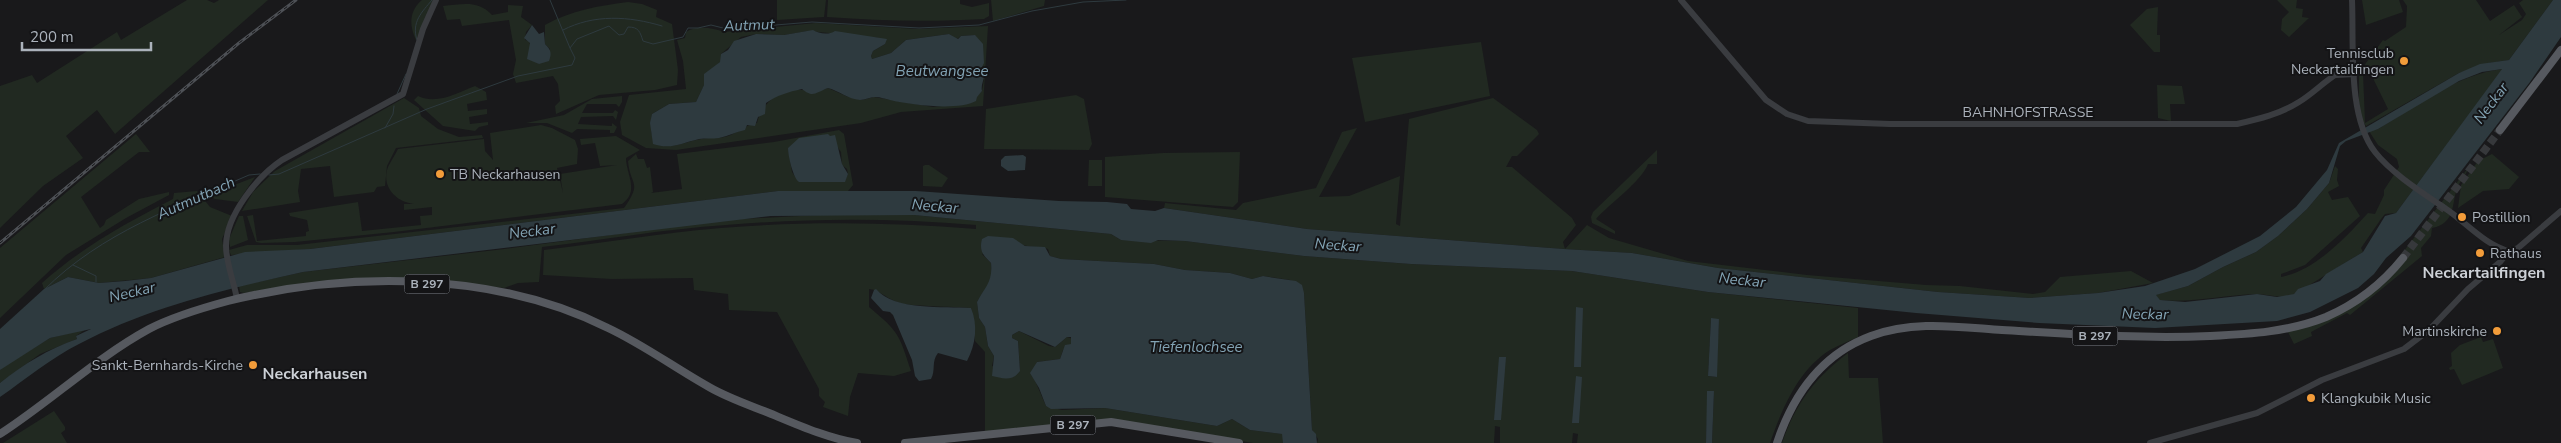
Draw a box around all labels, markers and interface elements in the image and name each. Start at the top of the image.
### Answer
water label: Autmut [722,14,776,36]
scale bar [22,20,151,52]
text: 200 m [30,27,74,47]
place label: Tennisclub Neckartailfingen [2291,44,2394,79]
marker: Tennisclub Neckartailfingen [2398,55,2410,67]
water label: Beutwangsee [896,61,988,81]
water label: Neckar [2469,78,2513,128]
street label: BAHNHOFSTRASSE [1963,103,2093,122]
place label: TB Neckarhausen [450,165,561,184]
marker: TB Neckarhausen [434,168,446,180]
water label: Autmutbach [153,172,238,224]
water label: Neckar [911,194,960,218]
place label: Postillion [2472,208,2530,227]
marker: Postillion [2456,211,2468,223]
water label: Neckar [508,218,557,244]
water label: Neckar [1314,233,1363,257]
place label: Rathaus [2490,244,2542,263]
marker: Rathaus [2474,247,2486,259]
district label: Neckartailfingen [2423,262,2545,284]
water label: Neckar [1718,268,1767,292]
road number: B 297 [404,274,450,294]
water label: Neckar [107,277,158,307]
water label: Neckar [2121,304,2169,324]
place label: Martinskirche [2402,322,2487,341]
marker: Martinskirche [2491,325,2503,337]
road number: B 297 [2072,326,2118,346]
water label: Tiefenlochsee [1149,337,1243,357]
place label: Sankt-Bernhards-Kirche [92,356,243,375]
marker: Sankt-Bernhards-Kirche [247,359,259,371]
district label: Neckarhausen [263,363,367,385]
place label: Klangkubik Music [2321,389,2431,408]
marker: Klangkubik Music [2305,392,2317,404]
road number: B 297 [1050,416,1096,434]

